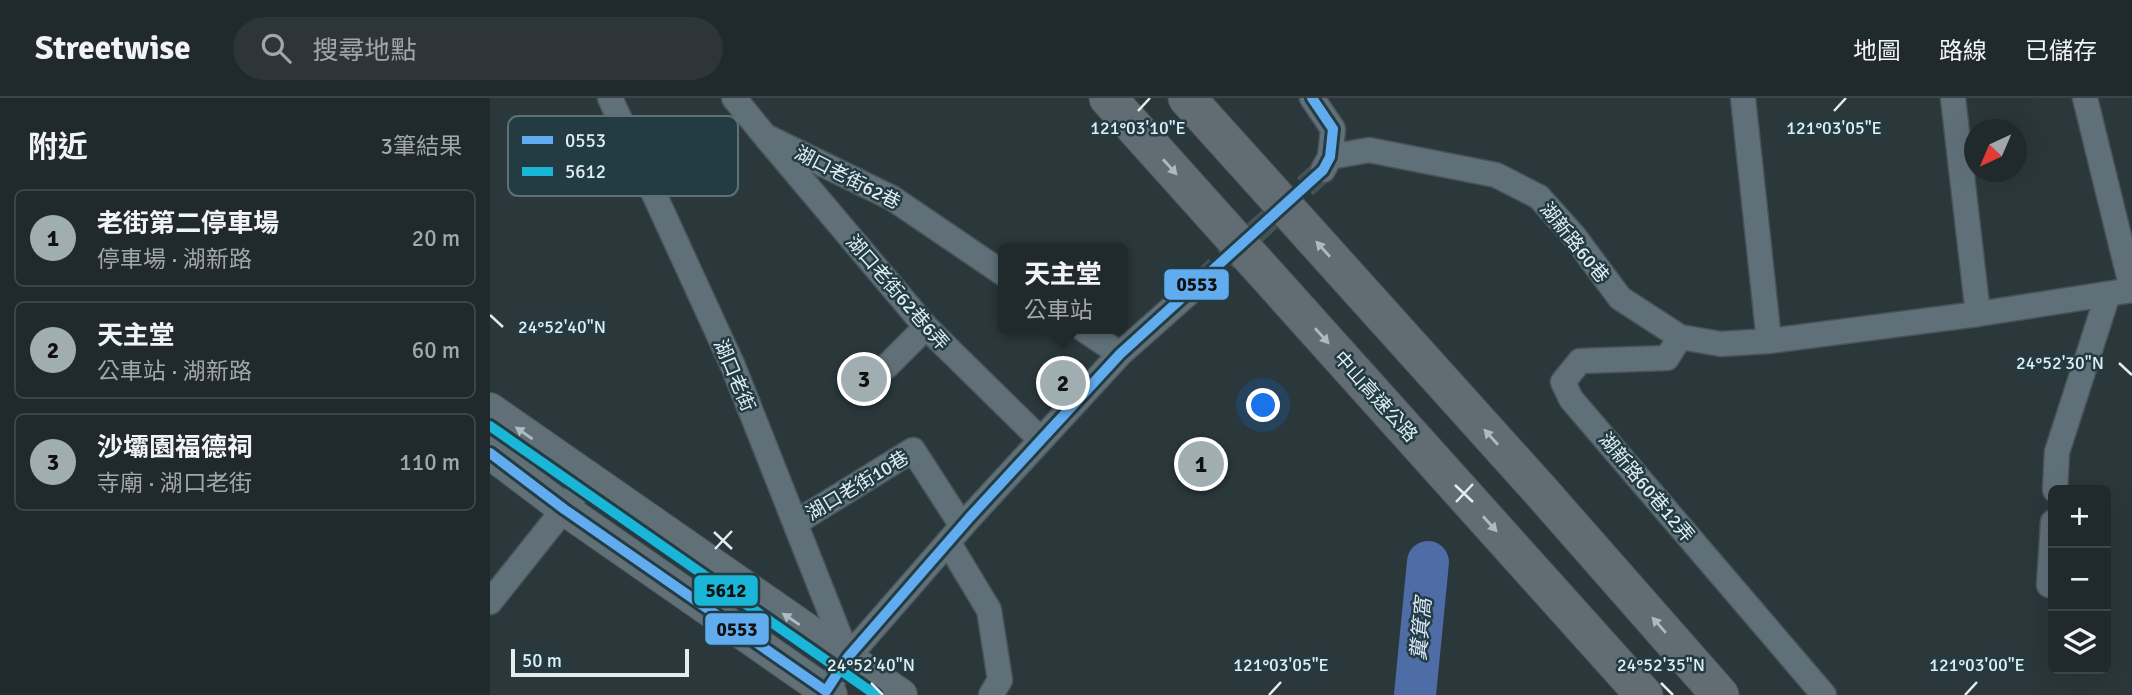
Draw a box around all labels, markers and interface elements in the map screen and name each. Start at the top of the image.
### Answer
search box [233,17,723,80]
text: Streetwise [35,28,191,69]
icon: search [257,29,295,67]
text: 搜尋地點 [313,35,417,67]
text: 地圖 [1853,36,1901,66]
text: 路線 [1939,36,1987,66]
text: 已儲存 [2025,36,2097,66]
legend [508,116,738,196]
text: 121°03'10"E [1090,117,1186,139]
text: 121°03'05"E [1786,117,1882,139]
north arrow [1964,119,2027,182]
text: 附近 [28,129,88,166]
text: 0553 [565,129,606,153]
text: 3筆結果 [381,132,462,161]
street label: 湖口老街62巷 [791,141,904,215]
one-way arrow [1162,158,1178,176]
text: 5612 [565,160,606,184]
street label: 湖新路60巷 [1535,198,1614,288]
text: 老街第二停車場 [97,208,279,240]
text: 1 [47,224,59,253]
text: 20 m [412,224,460,253]
street label: 湖口老街62巷6弄 [841,230,954,355]
one-way arrow [1315,240,1331,258]
popup [998,243,1128,334]
text: 停車場 · 湖新路 [97,245,252,274]
text: 天主堂 [1024,259,1102,291]
line badge: 0553 [1163,268,1230,301]
text: 0553 [1176,273,1218,297]
text: 公車站 [1024,296,1093,325]
text: 24°52'40"N [518,316,606,338]
text: 天主堂 [97,320,175,352]
one-way arrow [1314,327,1330,345]
text: 2 [47,336,59,365]
text: 60 m [412,336,460,365]
street label: 湖口老街 [708,336,760,415]
street label: 中山高速公路 [1328,346,1422,447]
text: 24°52'30"N [2016,352,2104,374]
pin: 3 [841,353,887,405]
text: 公車站 · 湖新路 [97,357,252,386]
pin: 2 [1040,357,1086,409]
your location [1246,388,1280,422]
one-way arrow [515,426,533,440]
street label: 湖新路60巷12弄 [1593,428,1699,547]
one-way arrow [1484,429,1500,446]
text: 沙壩園福德祠 [97,432,253,464]
pin: 1 [1178,438,1224,490]
street label: 湖口老街10巷 [802,446,913,526]
text: 3 [47,448,59,477]
text: 110 m [399,448,460,477]
text: 寺廟 · 湖口老街 [97,469,252,498]
map controls [2048,485,2111,674]
button: + [2048,485,2111,548]
one-way arrow [1482,515,1498,532]
button: − [2048,548,2111,611]
line badge: 5612 [693,574,759,607]
text: 5612 [705,579,747,603]
water label: 糞箕窩 [1405,593,1437,662]
button: layers [2048,611,2111,674]
line badge: 0553 [704,612,770,646]
one-way arrow [782,613,801,626]
one-way arrow [1652,617,1667,634]
text: 0553 [716,618,758,642]
scale bar [511,646,690,678]
text: 50 m [522,649,562,673]
text: 24°52'40"N [827,654,915,676]
text: 121°03'05"E [1233,654,1329,676]
text: 24°52'35"N [1617,654,1705,676]
text: 121°03'00"E [1929,654,2025,676]

